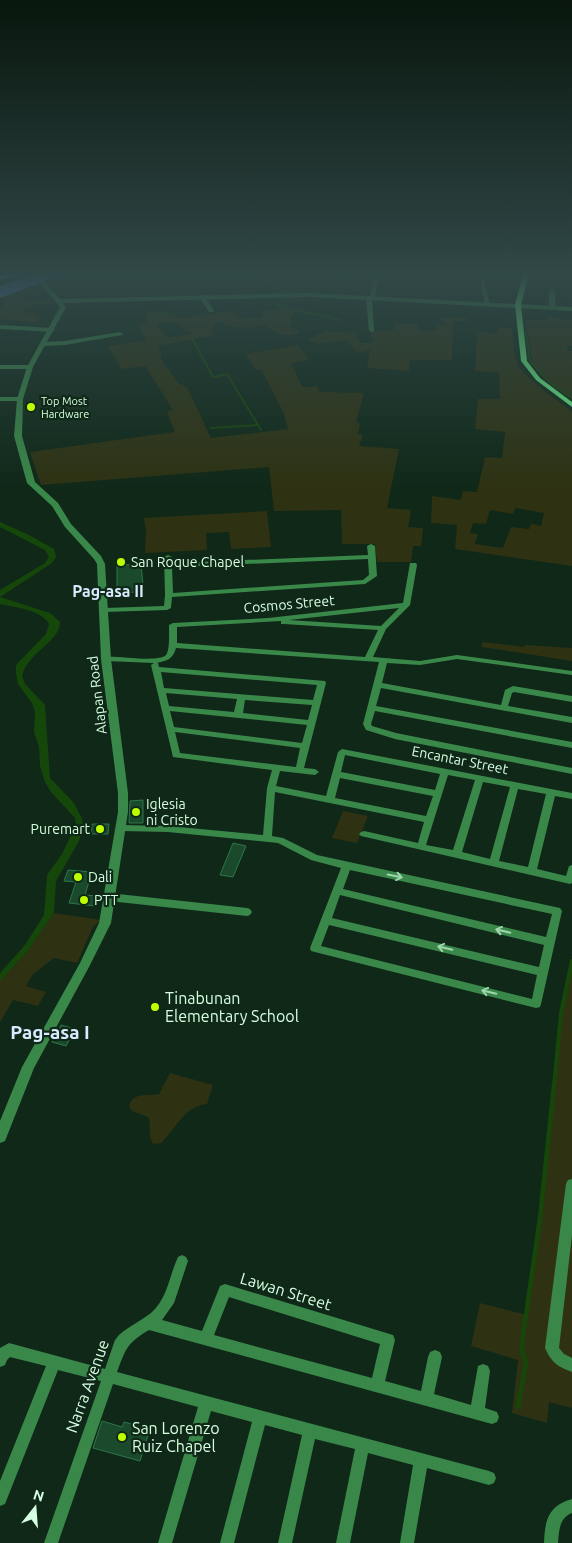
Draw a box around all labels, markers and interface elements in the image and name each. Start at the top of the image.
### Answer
place label: Top Most Hardware [41,395,89,420]
marker: Top Most Hardware [25,401,37,413]
place label: San Roque Chapel [131,554,244,570]
marker: San Roque Chapel [115,556,127,568]
district label: Pag-asa II [72,582,144,600]
street label: Cosmos Street [243,592,336,616]
street label: Alapan Road [84,655,110,735]
street label: Encantar Street [410,743,510,777]
place label: Iglesia ni Cristo [146,796,198,828]
marker: Iglesia ni Cristo [130,806,142,818]
place label: Puremart [31,821,90,837]
marker: Puremart [94,823,106,835]
place label: Dali [88,869,112,885]
marker: Dali [72,871,84,883]
one-way arrow [386,872,402,881]
place label: PTT [94,892,119,908]
marker: PTT [78,894,90,906]
one-way arrow [495,926,511,935]
one-way arrow [437,943,453,952]
one-way arrow [481,987,497,996]
place label: Tinabunan Elementary School [165,989,299,1025]
marker: Tinabunan Elementary School [149,1001,161,1013]
district label: Pag-asa I [10,1021,90,1043]
street label: Lawan Street [238,1269,334,1314]
street label: Narra Avenue [62,1337,112,1435]
place label: San Lorenzo Ruiz Chapel [132,1419,220,1455]
marker: San Lorenzo Ruiz Chapel [116,1431,128,1443]
north arrow [10,1483,60,1533]
text: N [31,1486,46,1505]

